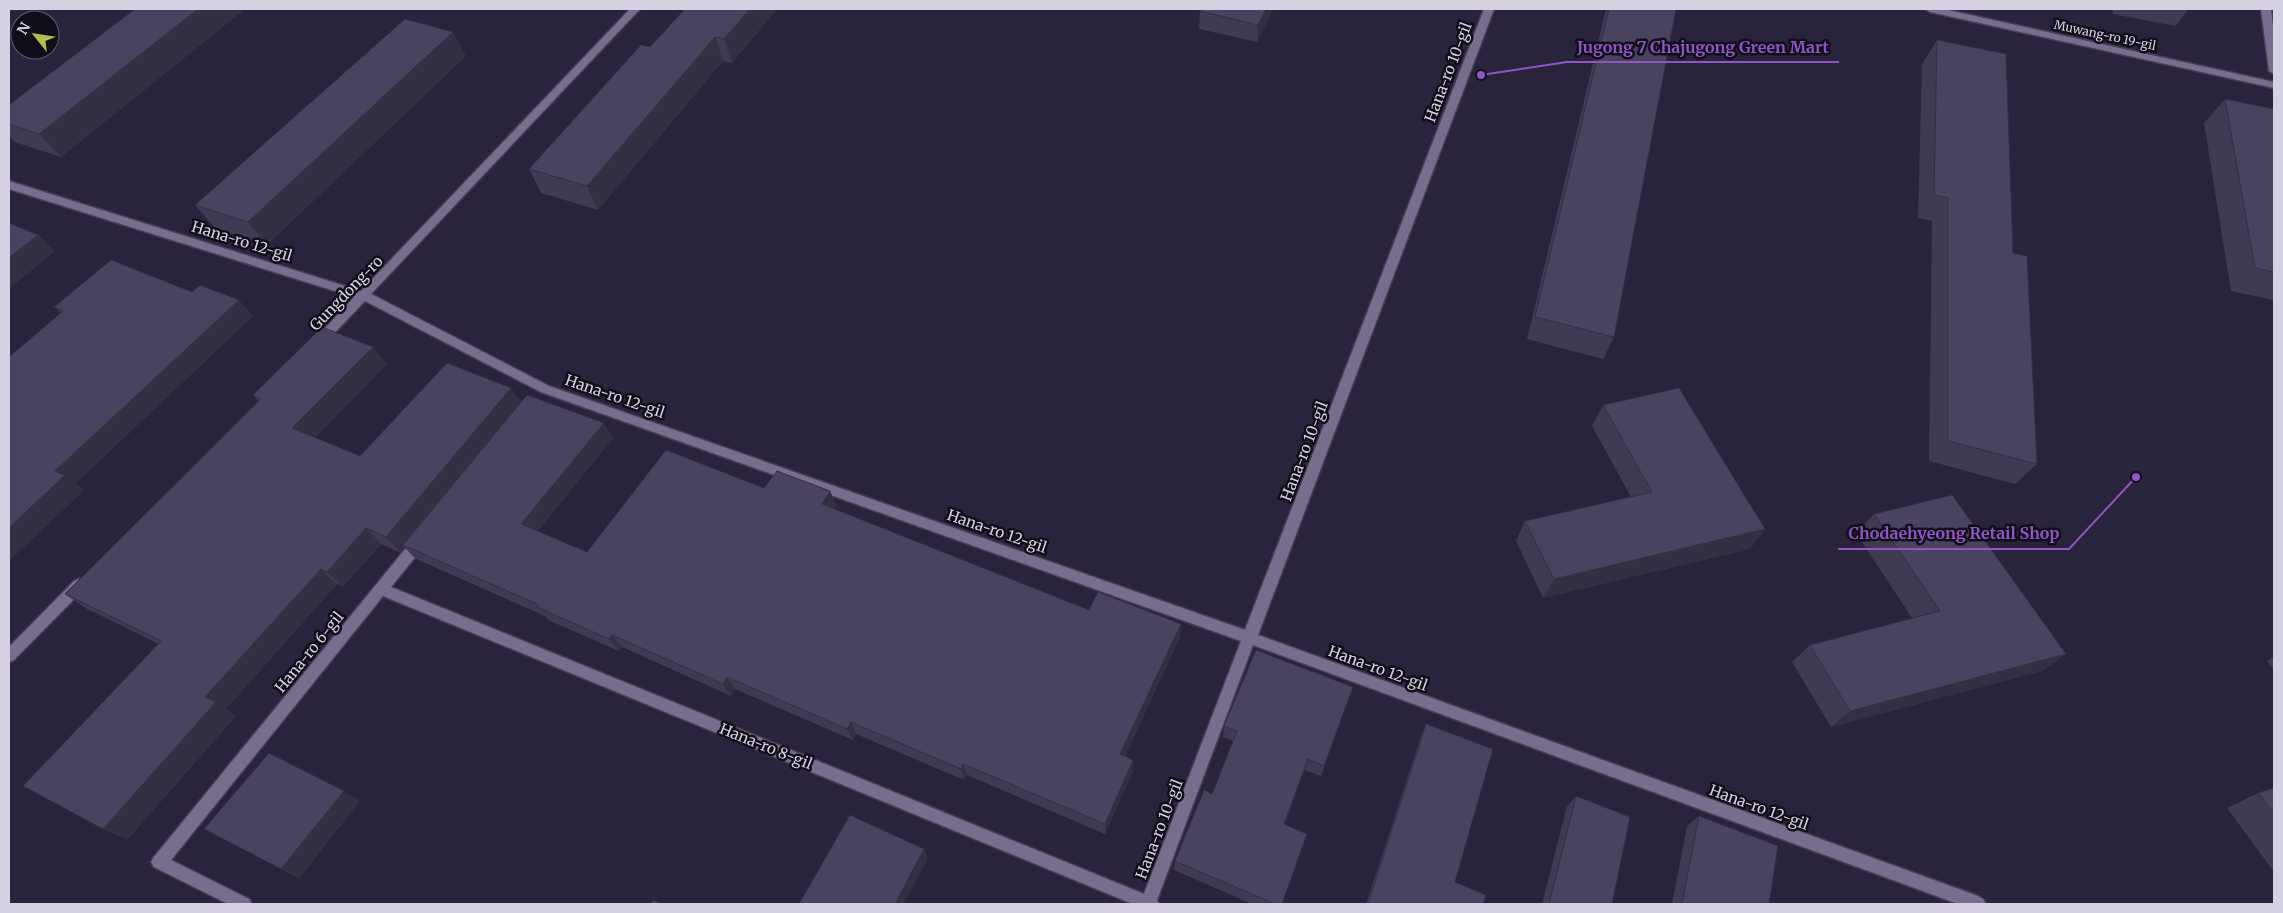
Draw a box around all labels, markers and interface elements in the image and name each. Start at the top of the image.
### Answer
north arrow [10,10,60,60]
street label: Muwang-ro 19-gil [2053,17,2158,53]
text: N [13,19,34,38]
street label: Hana-ro 10-gil [1420,19,1476,125]
callout: Jugong 7 Chajugong Green Mart [1567,31,1839,62]
text: Jugong 7 Chajugong Green Mart [1576,37,1829,57]
street label: Hana-ro 12-gil [189,217,295,265]
street label: Gungdong-ro [305,251,387,335]
street label: Hana-ro 12-gil [563,370,668,422]
street label: Hana-ro 10-gil [1276,398,1332,504]
street label: Hana-ro 12-gil [945,505,1050,557]
callout: Chodaehyeong Retail Shop [1838,518,2069,549]
text: Chodaehyeong Retail Shop [1849,523,2059,543]
street label: Hana-ro 6-gil [271,607,348,696]
street label: Hana-ro 12-gil [1326,641,1430,695]
street label: Hana-ro 8-gil [717,719,815,773]
street label: Hana-ro 10-gil [1131,776,1187,882]
street label: Hana-ro 12-gil [1707,780,1811,834]

